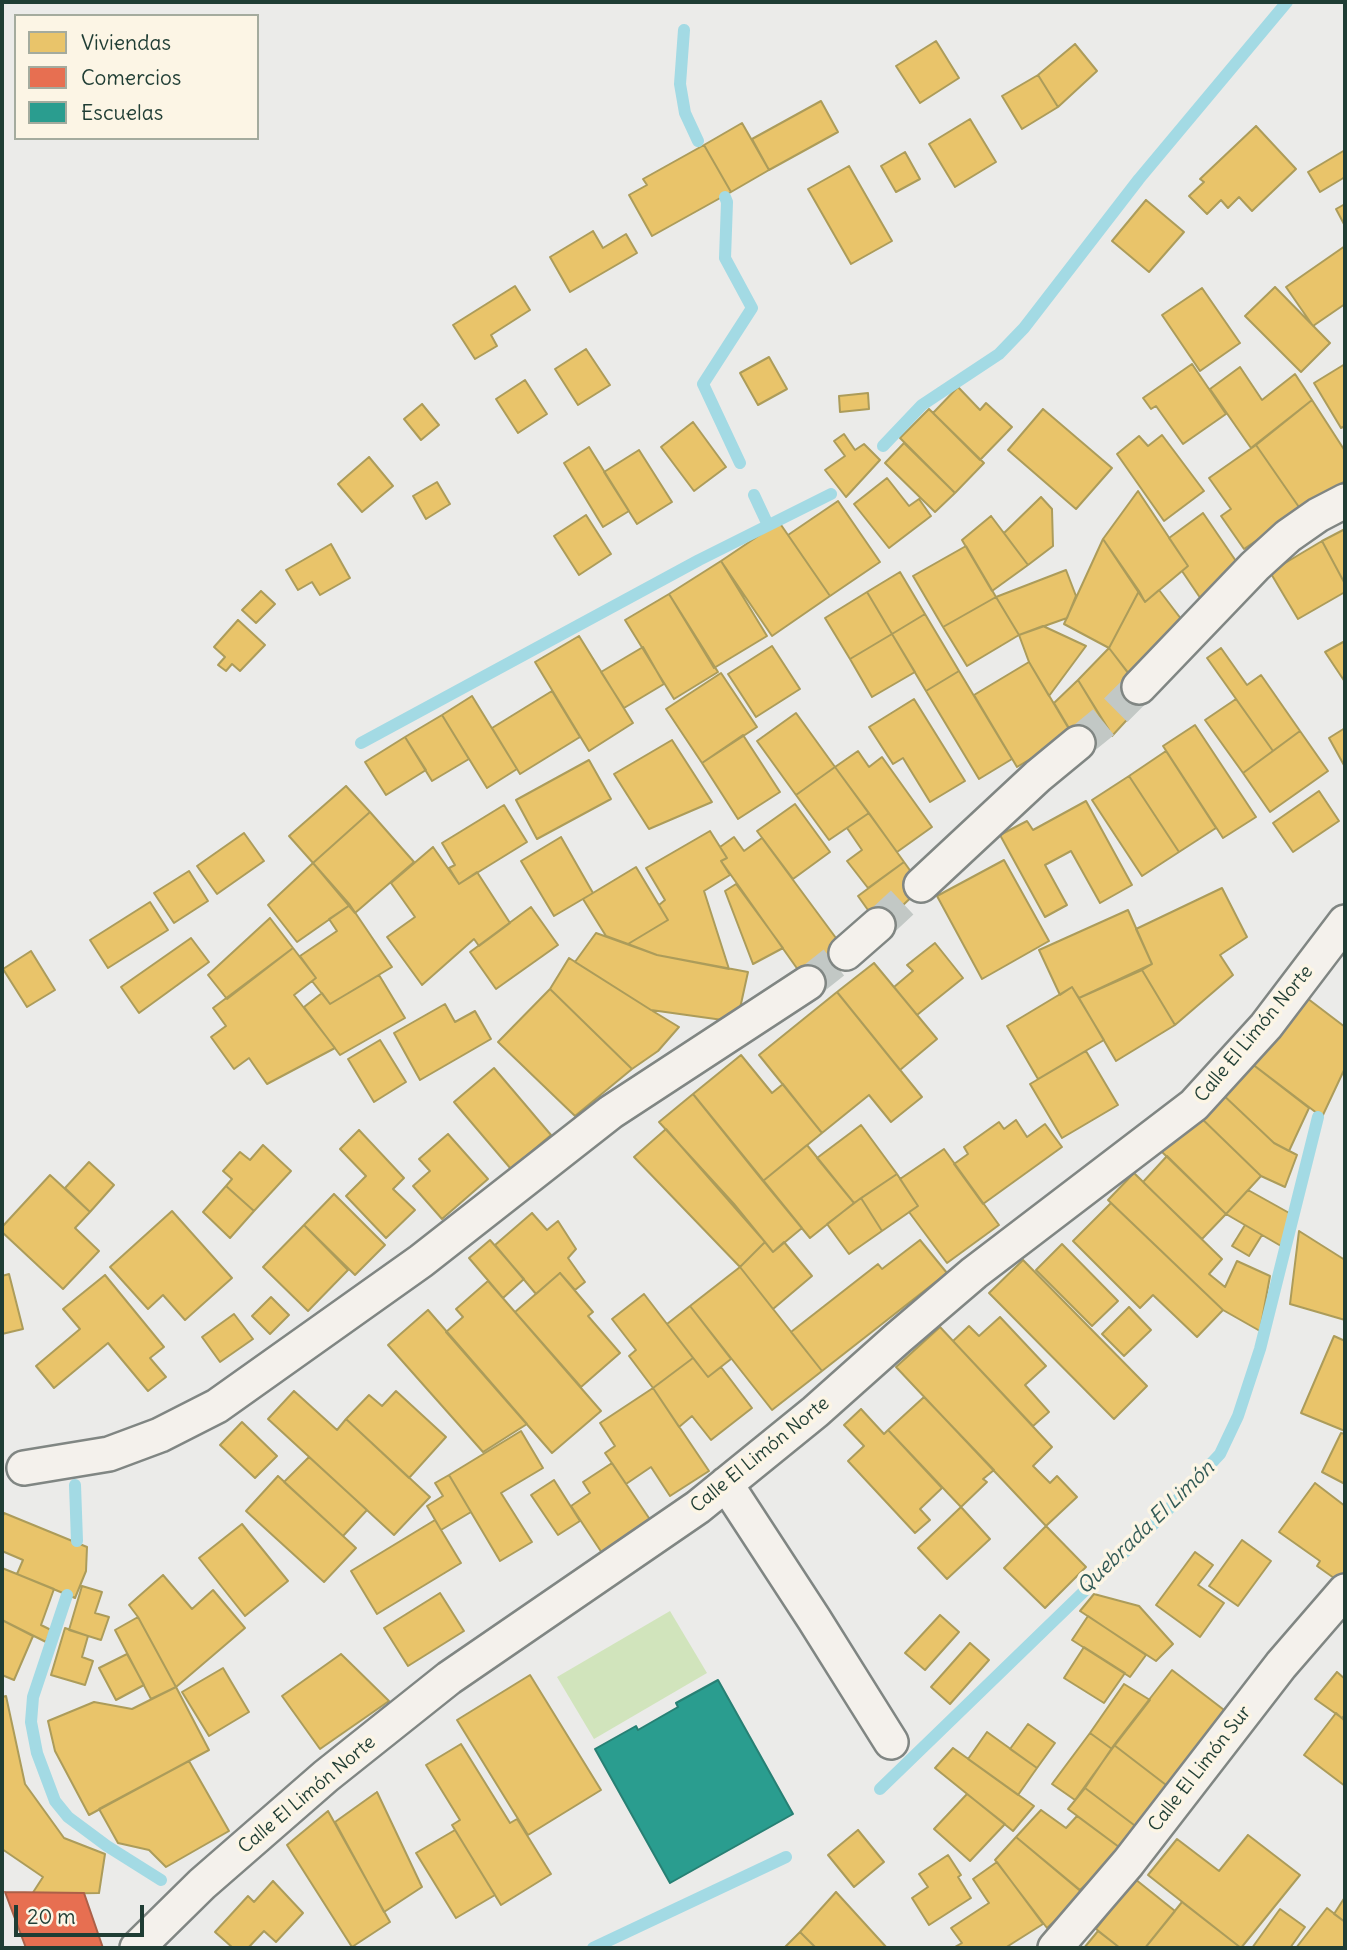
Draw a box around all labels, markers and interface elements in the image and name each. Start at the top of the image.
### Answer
legend [14,14,259,140]
text: Viviendas [81,29,171,56]
text: Comercios [81,64,181,91]
text: Escuelas [81,99,163,126]
street label: Calle El Limón Norte [1190,961,1318,1107]
street label: Calle El Limón Norte [686,1392,834,1518]
water label: Quebrada El Limón [1072,1456,1220,1600]
street label: Calle El Limón Sur [1144,1702,1256,1836]
street label: Calle El Limón Norte [234,1731,380,1859]
scale bar [18,1890,147,1934]
text: 20 m [27,1903,76,1930]

